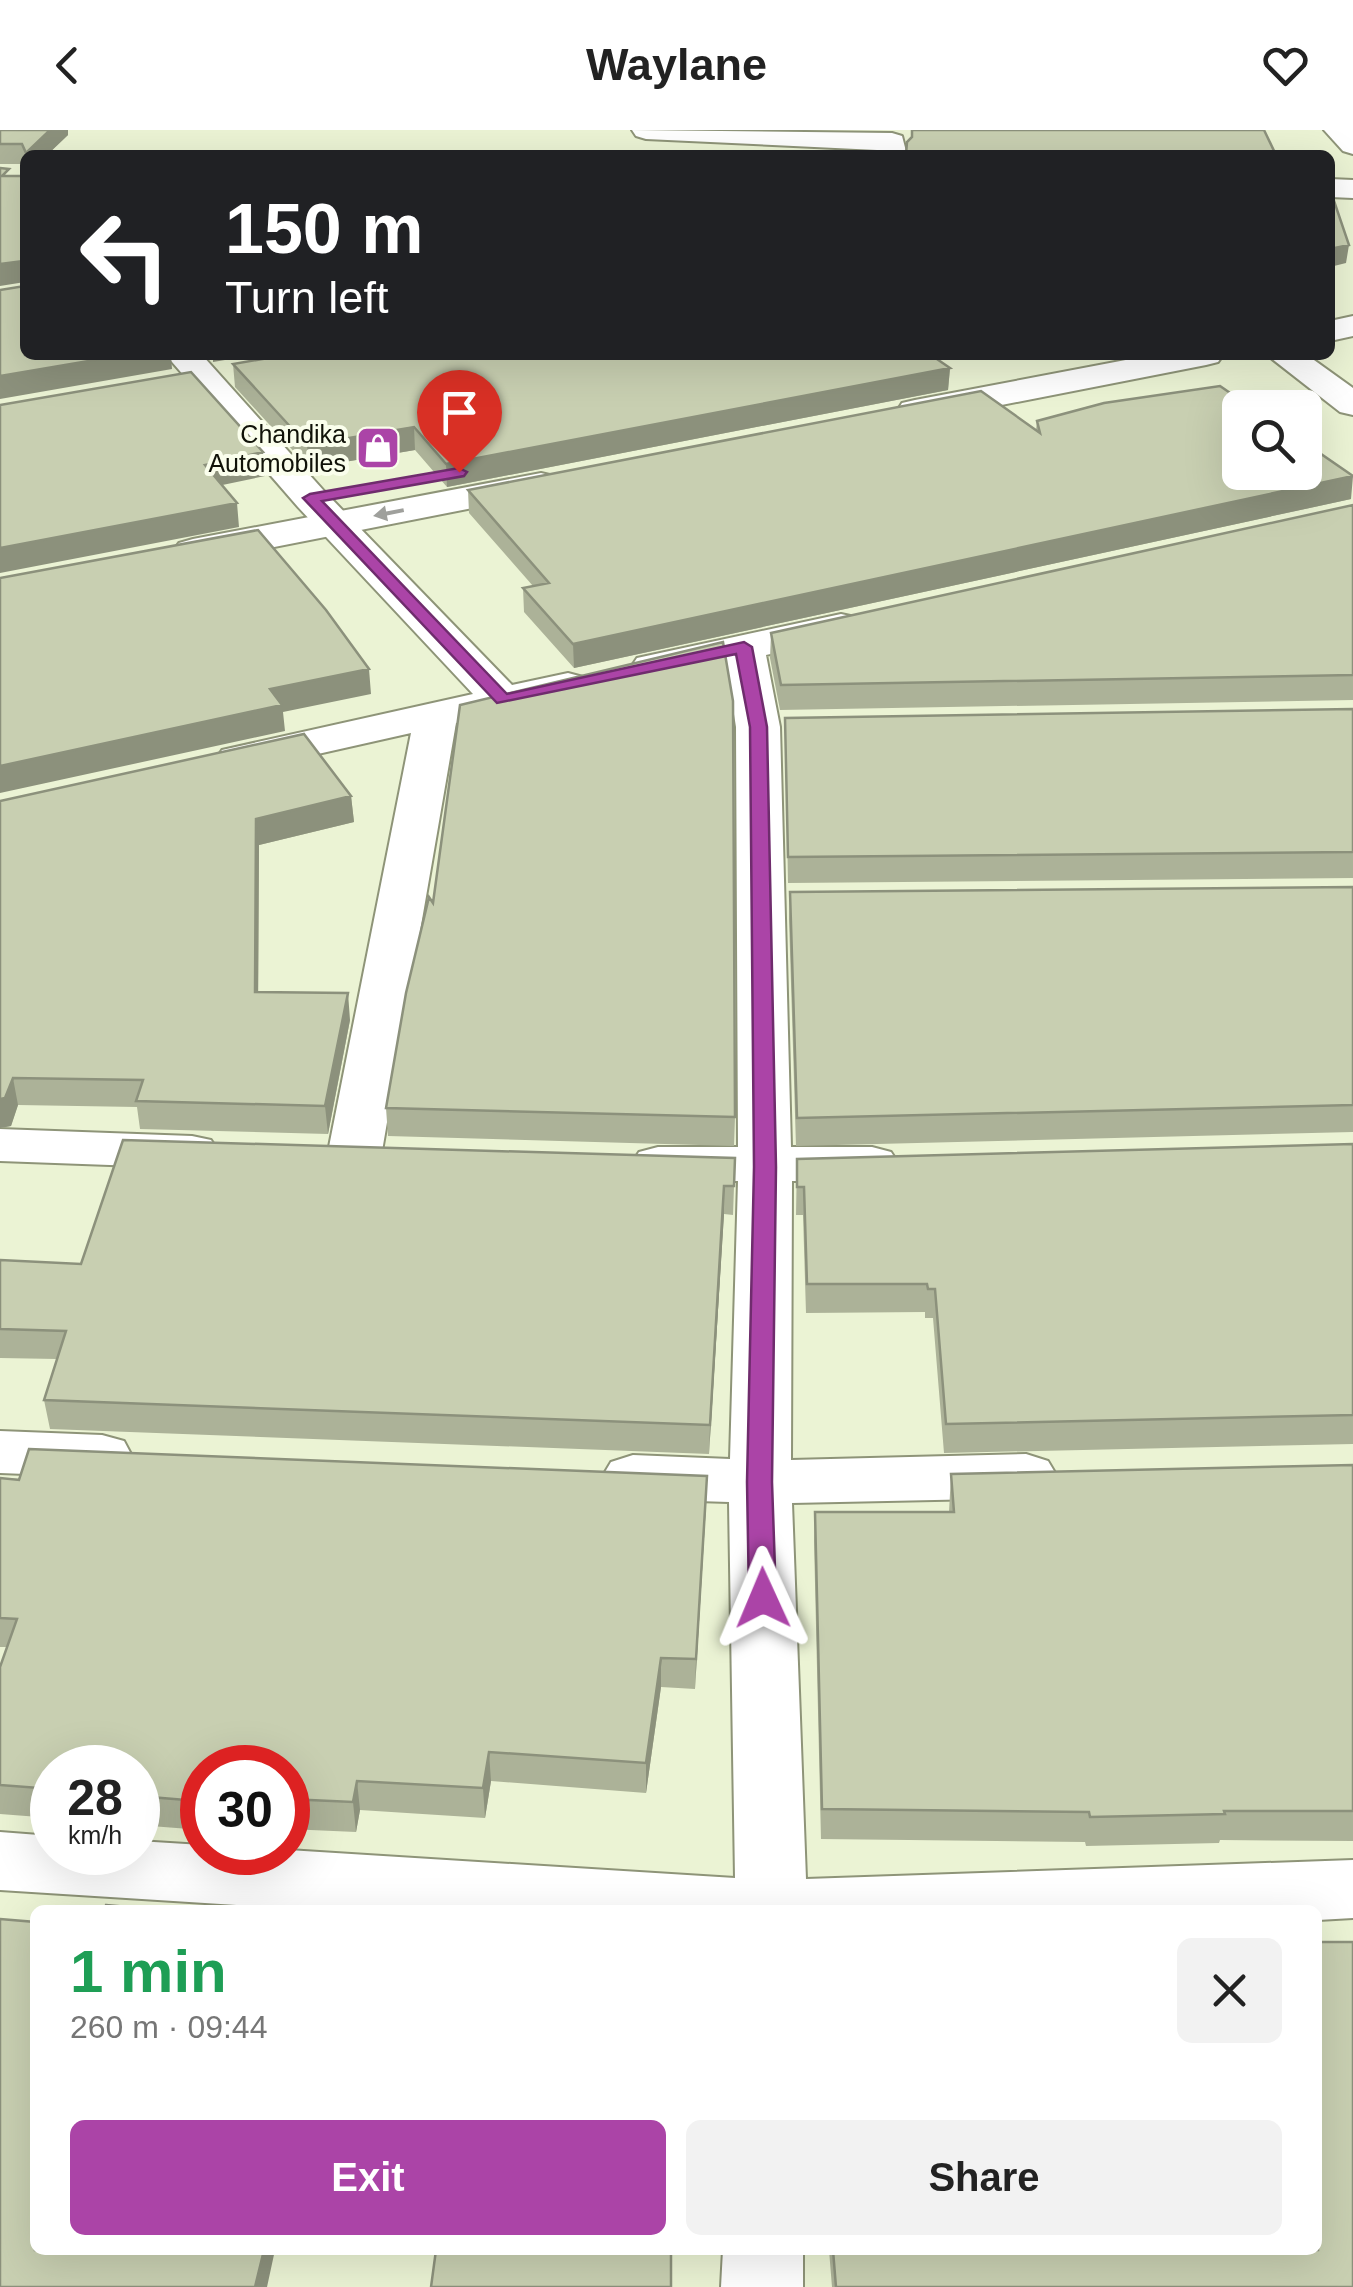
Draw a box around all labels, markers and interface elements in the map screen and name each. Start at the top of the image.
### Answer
icon: back [40,38,95,93]
icon: heart [1258,38,1313,93]
text: Waylane [586,39,767,90]
icon: left [60,190,190,320]
text: 150 m [225,190,423,268]
text: Turn left [225,272,388,323]
pin [417,370,502,473]
icon: arrive [432,385,487,440]
map controls [1222,390,1322,490]
button: search [1222,390,1322,490]
place label: Chandika Automobiles [208,420,346,477]
shop icon: Chandika Automobiles [355,425,401,471]
one-way arrow [373,506,404,521]
position arrow [711,1546,815,1650]
speed limit sign: 30 [180,1745,310,1875]
text: 28 [67,1770,123,1826]
text: km/h [68,1821,122,1849]
text: 1 min [70,1938,227,2005]
button: close [1177,1938,1282,2043]
text: 260 m · 09:44 [70,2009,267,2045]
button: Exit [70,2120,666,2235]
button: Share [686,2120,1282,2235]

